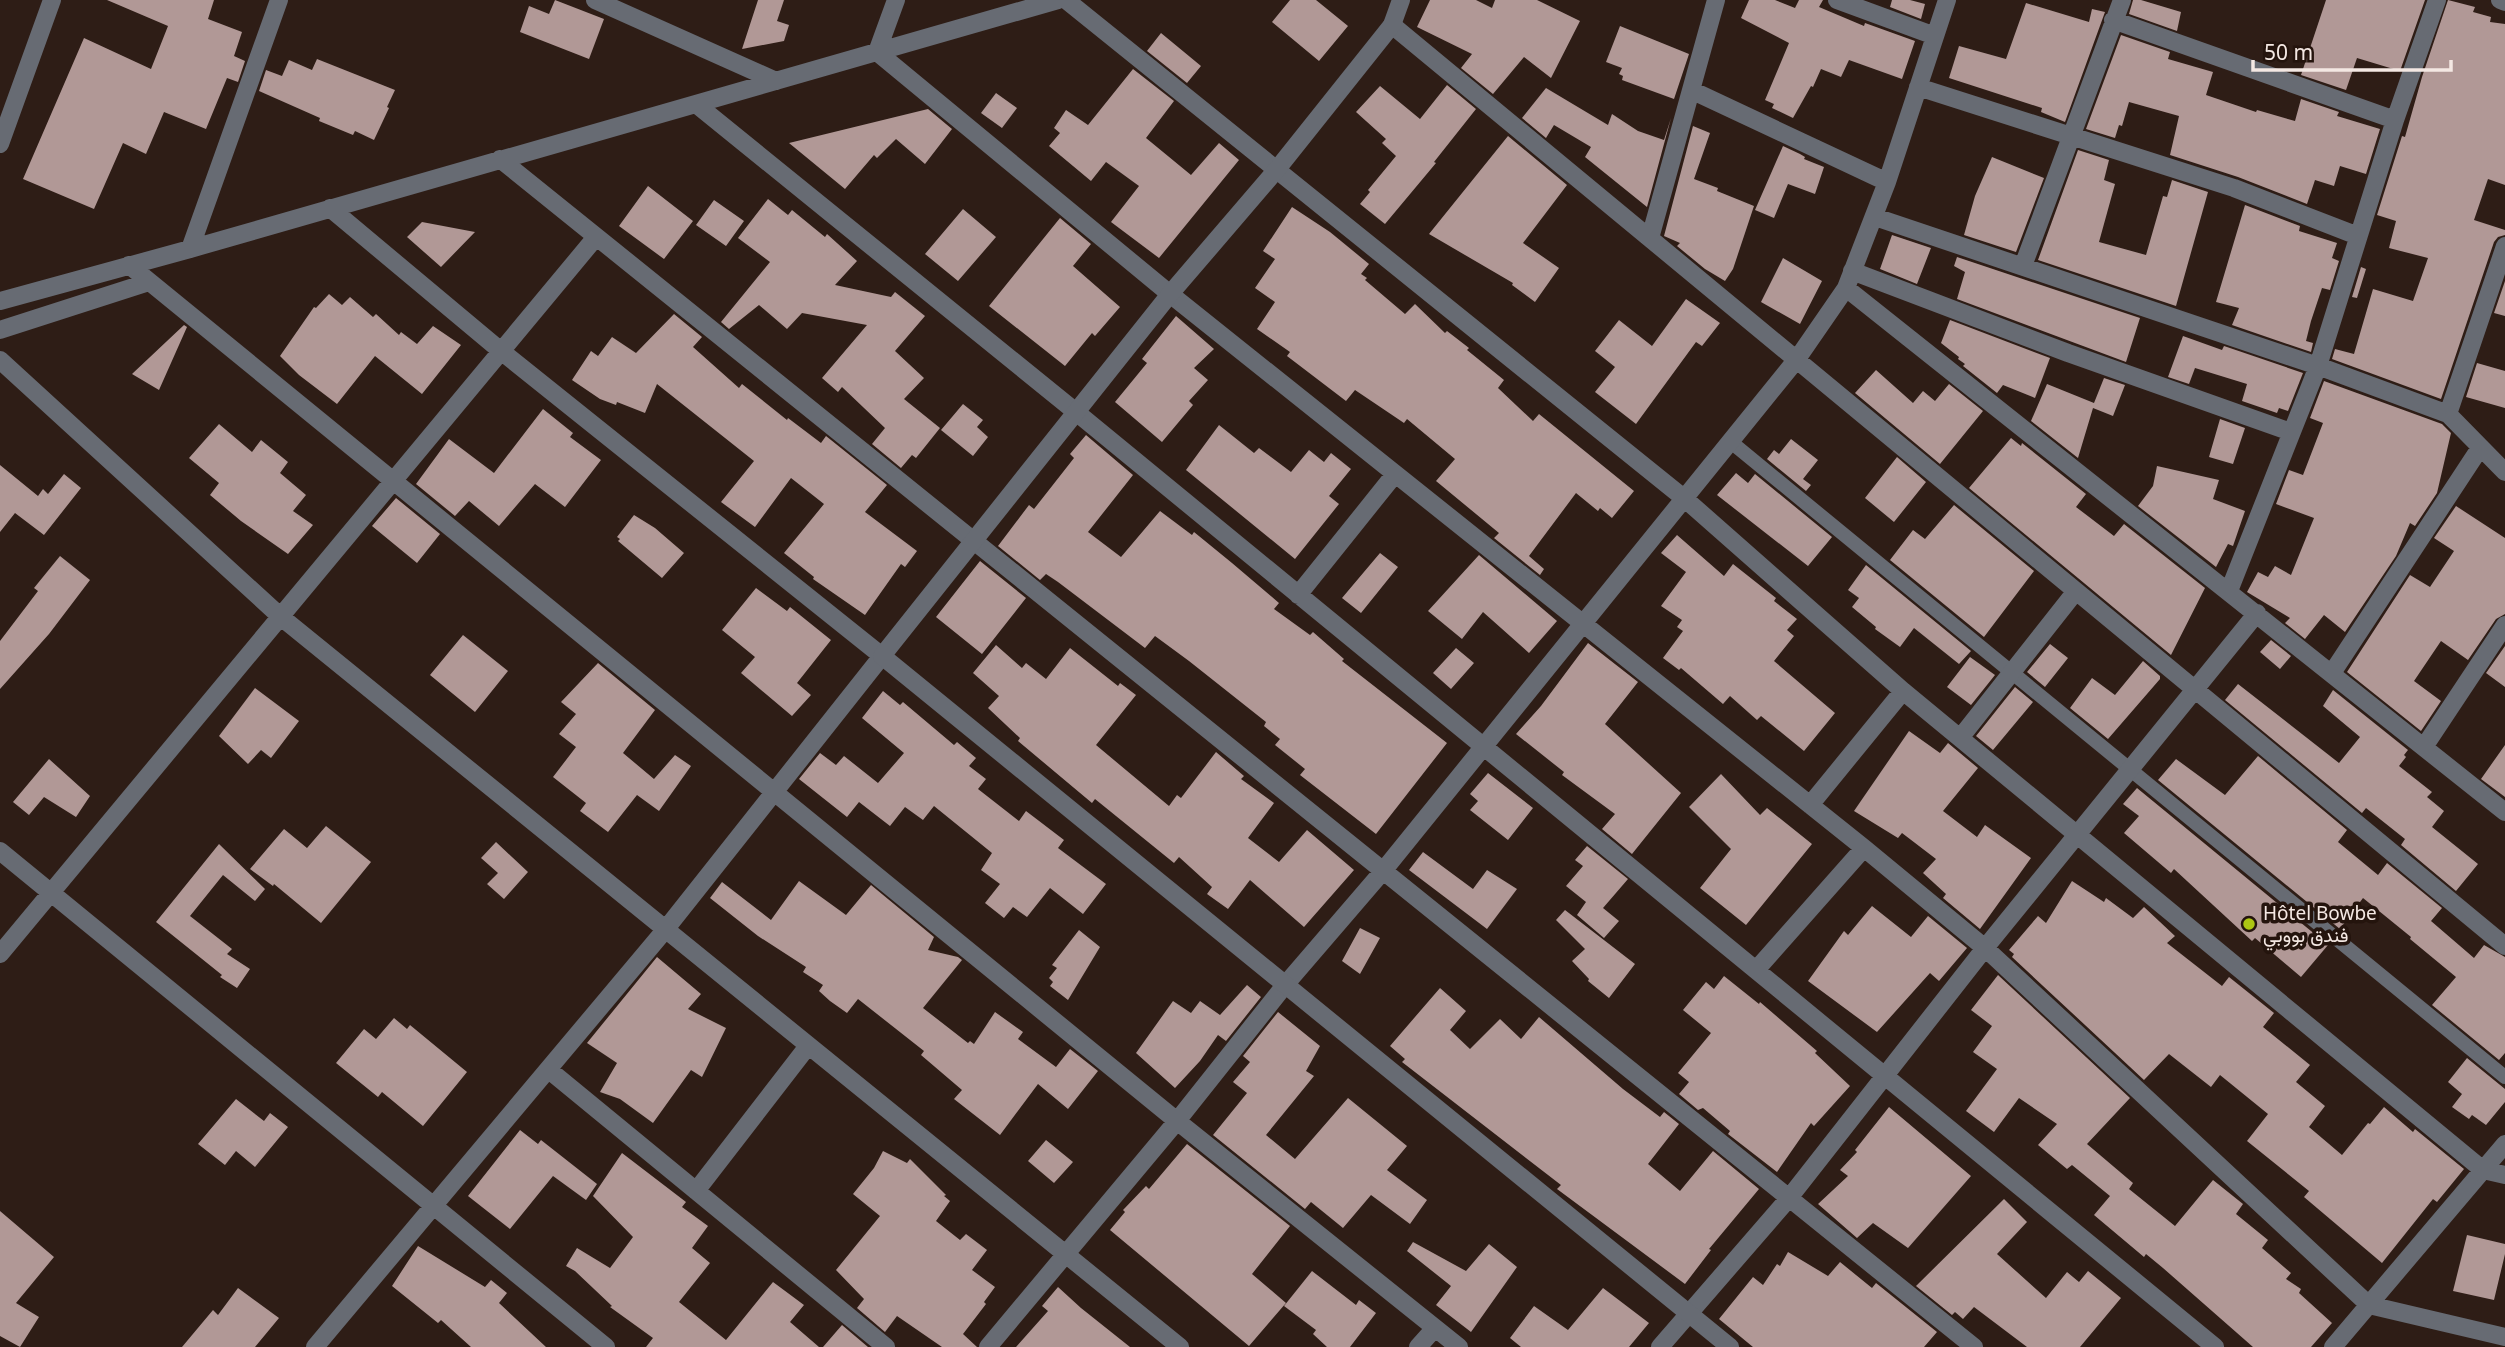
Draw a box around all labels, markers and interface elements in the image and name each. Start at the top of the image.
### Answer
scale bar [2253,28,2451,72]
text: 50 m [2264,38,2313,66]
place label: Hôtel Bowbe فندق بووبي [2263,900,2377,951]
marker: Hôtel Bowbe فندق بووبي [2241,916,2257,932]

